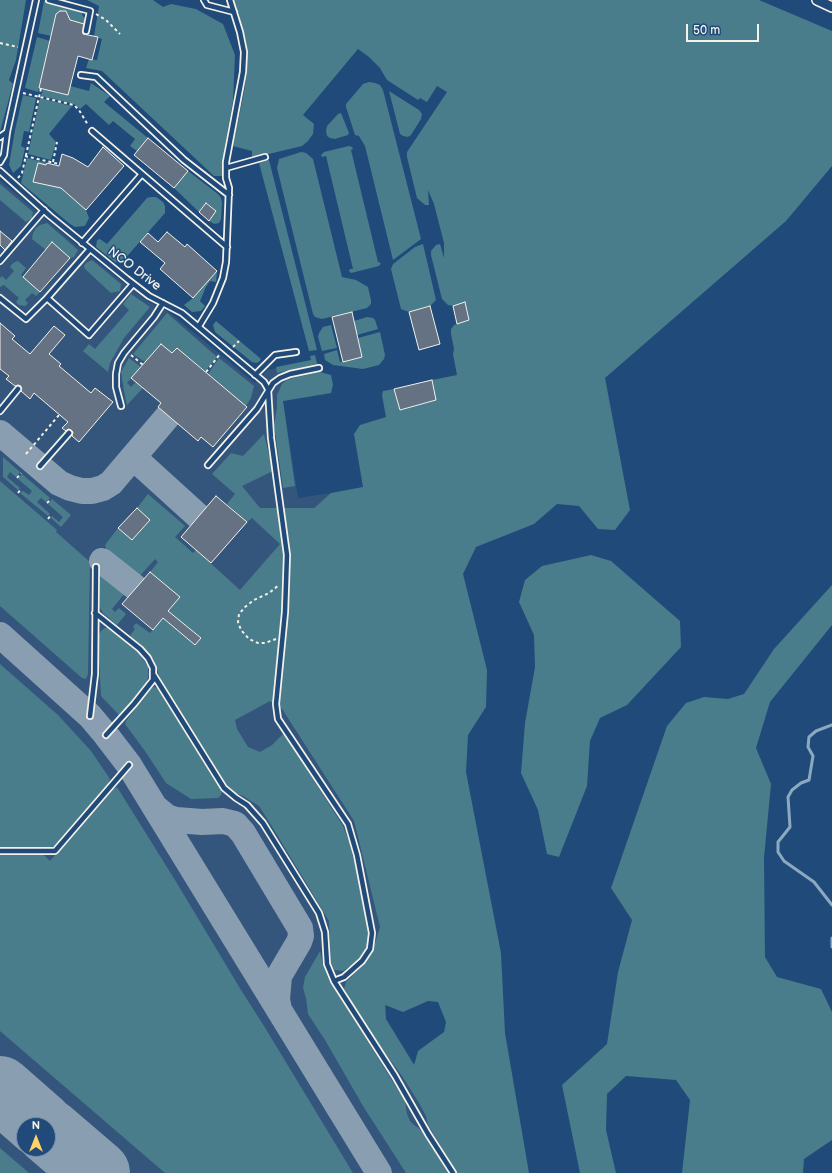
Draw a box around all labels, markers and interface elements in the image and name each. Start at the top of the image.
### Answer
scale bar [688,16,761,42]
text: 50 m [693,23,720,38]
street label: NCO Drive [104,244,164,294]
north arrow [16,1117,56,1157]
text: N [32,1119,40,1132]

